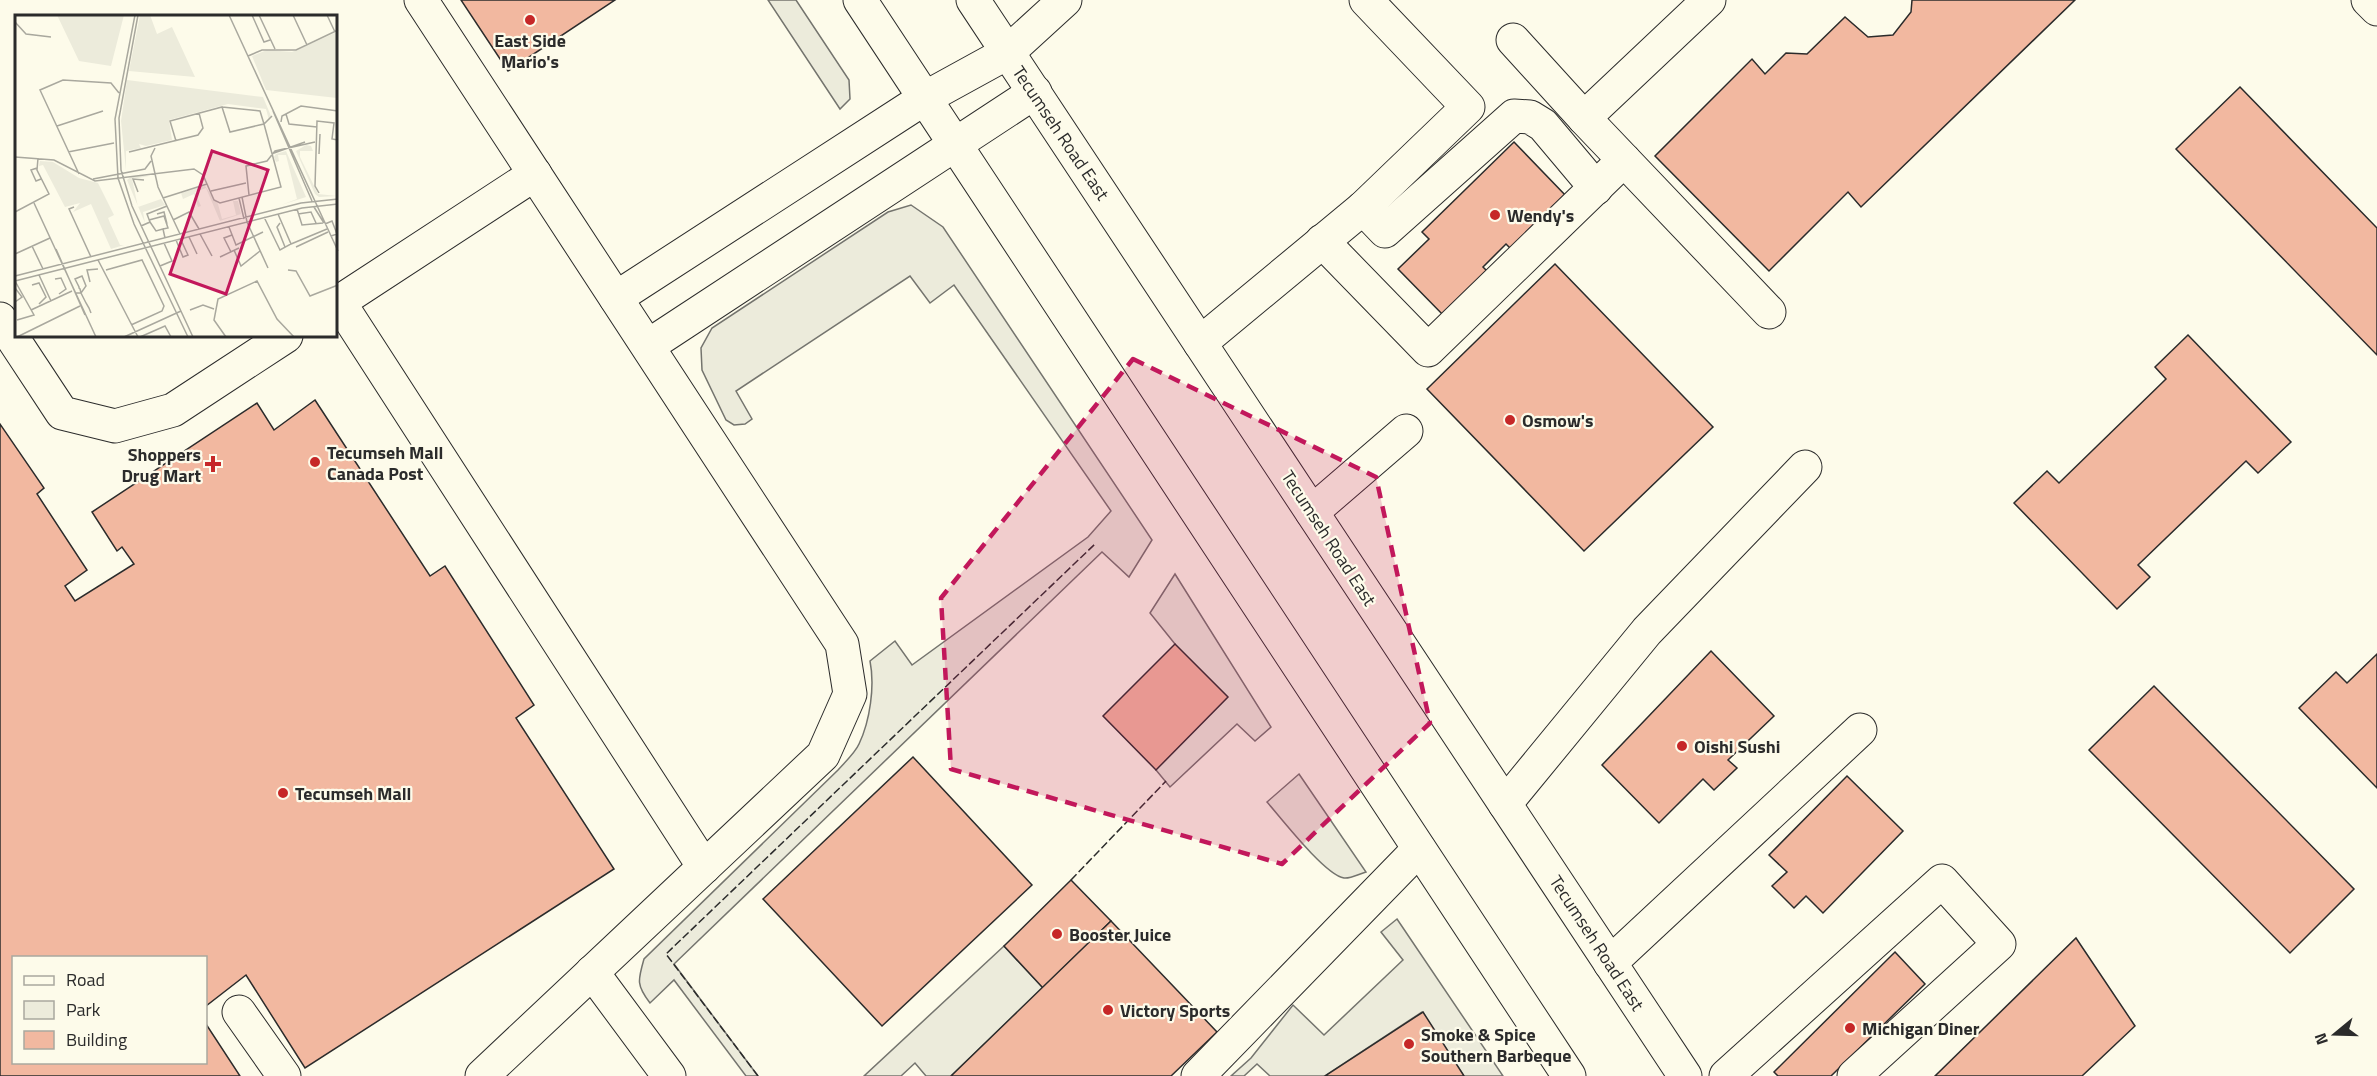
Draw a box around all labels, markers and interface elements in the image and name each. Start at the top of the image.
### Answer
marker: East Side Mario's [523,13,537,27]
inset map [15,15,338,338]
place label: East Side Mario's [494,27,566,75]
street label: Tecumseh Road East [1006,60,1116,206]
place label: Wendy's [1507,202,1574,229]
marker: Wendy's [1488,208,1502,222]
place label: Osmow's [1522,407,1594,434]
marker: Osmow's [1503,413,1517,427]
place label: Tecumseh Mall Canada Post [327,439,443,487]
place label: Shoppers Drug Mart [121,441,201,489]
marker: Tecumseh Mall Canada Post [308,455,322,469]
marker: Shoppers Drug Mart [206,457,220,471]
street label: Tecumseh Road East [1275,465,1383,612]
place label: Oishi Sushi [1694,733,1780,760]
marker: Oishi Sushi [1675,739,1689,753]
place label: Tecumseh Mall [295,780,411,807]
marker: Tecumseh Mall [276,786,290,800]
street label: Tecumseh Road East [1543,870,1651,1017]
place label: Booster Juice [1069,921,1171,948]
marker: Booster Juice [1050,927,1064,941]
legend [12,956,207,1064]
text: Road [66,966,105,993]
text: Park [66,996,101,1023]
place label: Victory Sports [1120,997,1230,1024]
marker: Victory Sports [1101,1003,1115,1017]
north arrow [2305,1004,2365,1064]
place label: Michigan Diner [1862,1015,1980,1042]
place label: Smoke & Spice Southern Barbeque [1421,1021,1571,1069]
marker: Michigan Diner [1843,1021,1857,1035]
text: Building [66,1026,127,1053]
text: N [2308,1030,2334,1048]
marker: Smoke & Spice Southern Barbeque [1402,1037,1416,1051]

